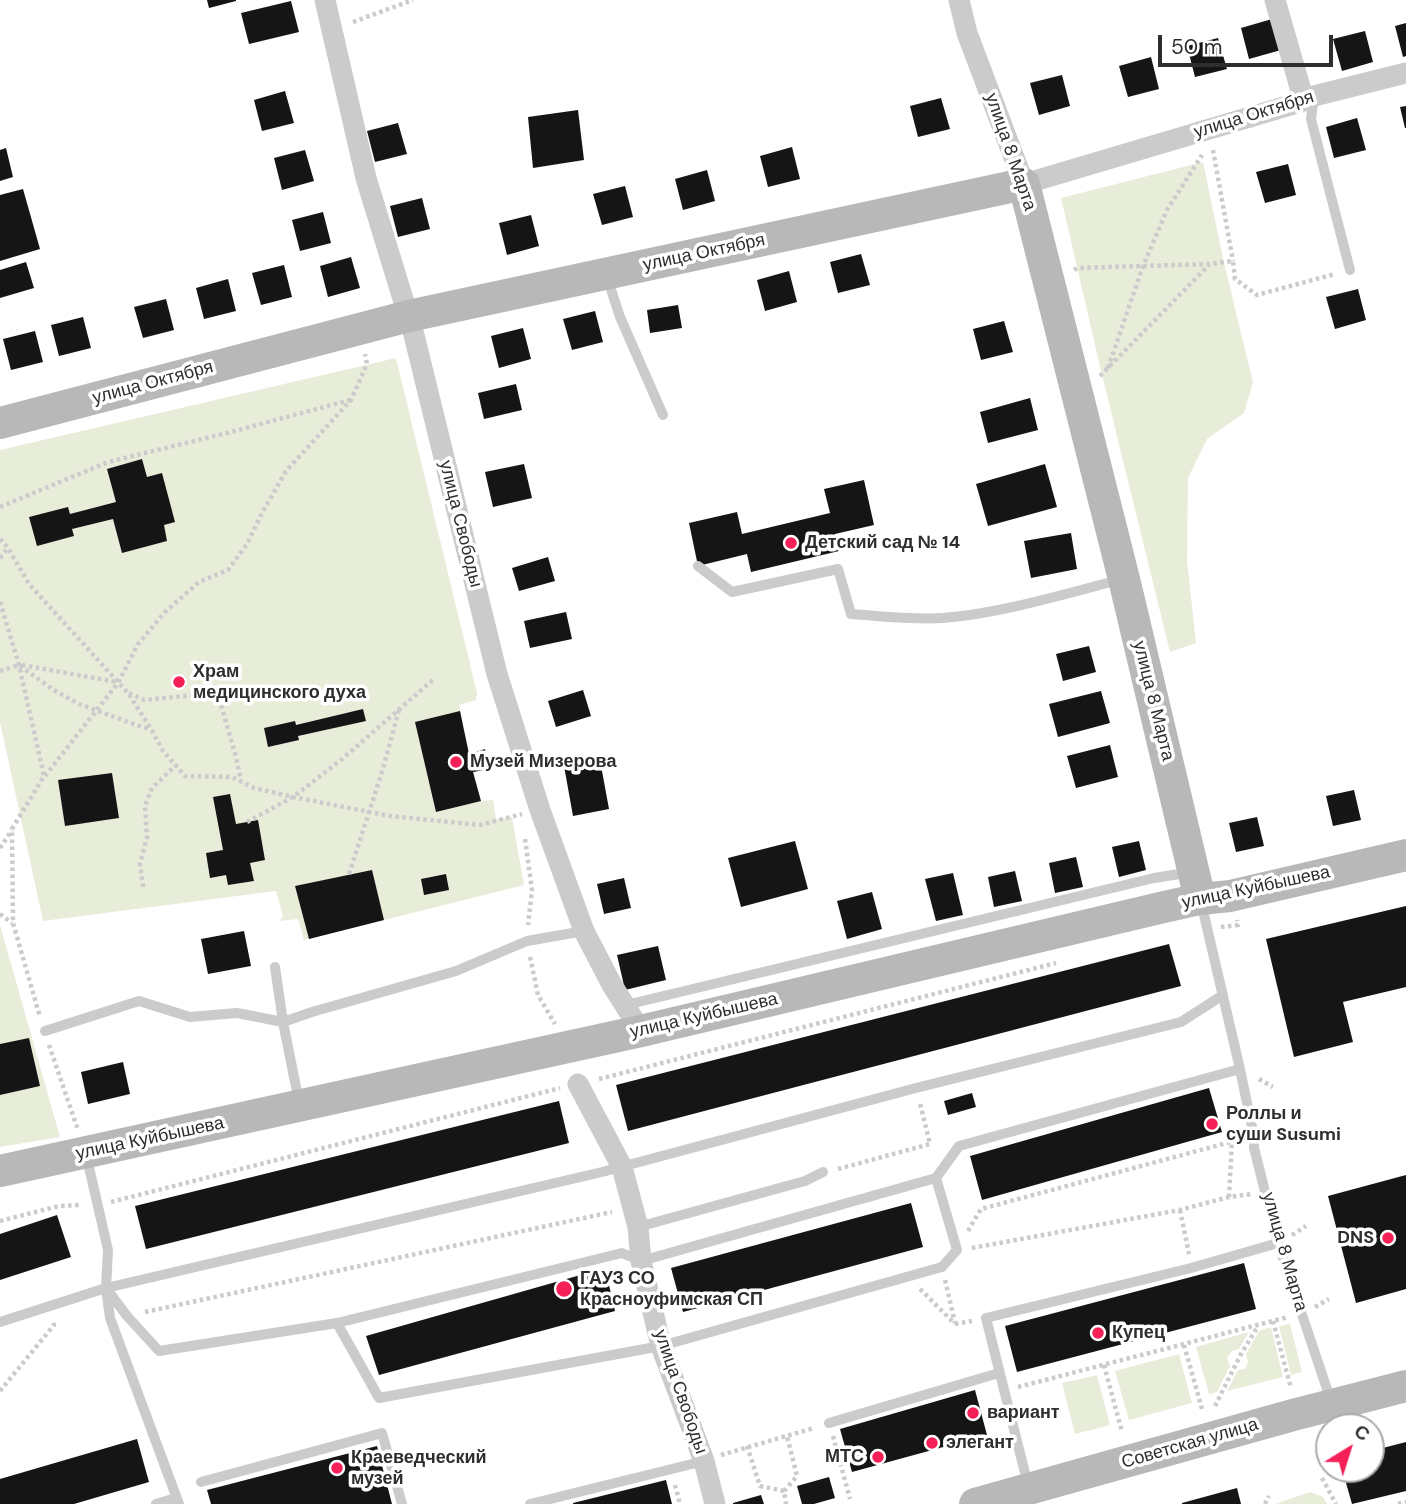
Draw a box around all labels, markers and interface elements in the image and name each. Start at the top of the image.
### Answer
scale bar [1161,21,1336,65]
text: 50 m [1171,33,1222,61]
street label: улица Октября [1191,87,1317,143]
street label: улица 8 Марта [980,90,1040,214]
street label: улица Октября [641,230,767,276]
street label: улица Октября [90,356,216,410]
street label: улица Свободы [434,458,486,590]
place label: Детский сад № 14 [805,532,960,554]
marker: Детский сад № 14 [783,535,799,551]
street label: улица 8 Марта [1128,639,1178,763]
place label: Храм медицинского духа [193,661,366,704]
marker: Храм медицинского духа [171,674,187,690]
place label: Музей Мизерова [470,751,616,773]
marker: Музей Мизерова [448,754,464,770]
street label: улица Куйбышева [1180,862,1332,914]
street label: улица Куйбышева [628,989,780,1043]
place label: Роллы и суши Susumi [1226,1103,1341,1146]
street label: улица Куйбышева [74,1113,226,1165]
marker: Роллы и суши Susumi [1204,1116,1220,1132]
street label: улица 8 Марта [1257,1190,1311,1314]
place label: DNS [1337,1227,1374,1249]
marker: DNS [1380,1230,1396,1246]
place label: ГАУЗ СО Красноуфимская СП [580,1268,763,1310]
marker: ГАУЗ СО Красноуфимская СП [554,1279,574,1299]
place label: Купец [1112,1322,1165,1344]
marker: Купец [1090,1325,1106,1341]
street label: улица Свободы [649,1327,711,1457]
place label: вариант [987,1402,1060,1424]
marker: вариант [965,1405,981,1421]
north arrow [1315,1413,1385,1483]
street label: Советская улица [1119,1414,1261,1474]
text: С [1349,1419,1375,1447]
place label: элегант [946,1432,1014,1454]
marker: элегант [924,1435,940,1451]
place label: МТС [825,1446,864,1468]
place label: Краеведческий музей [351,1447,487,1490]
marker: МТС [870,1449,886,1465]
marker: Краеведческий музей [329,1460,345,1476]

